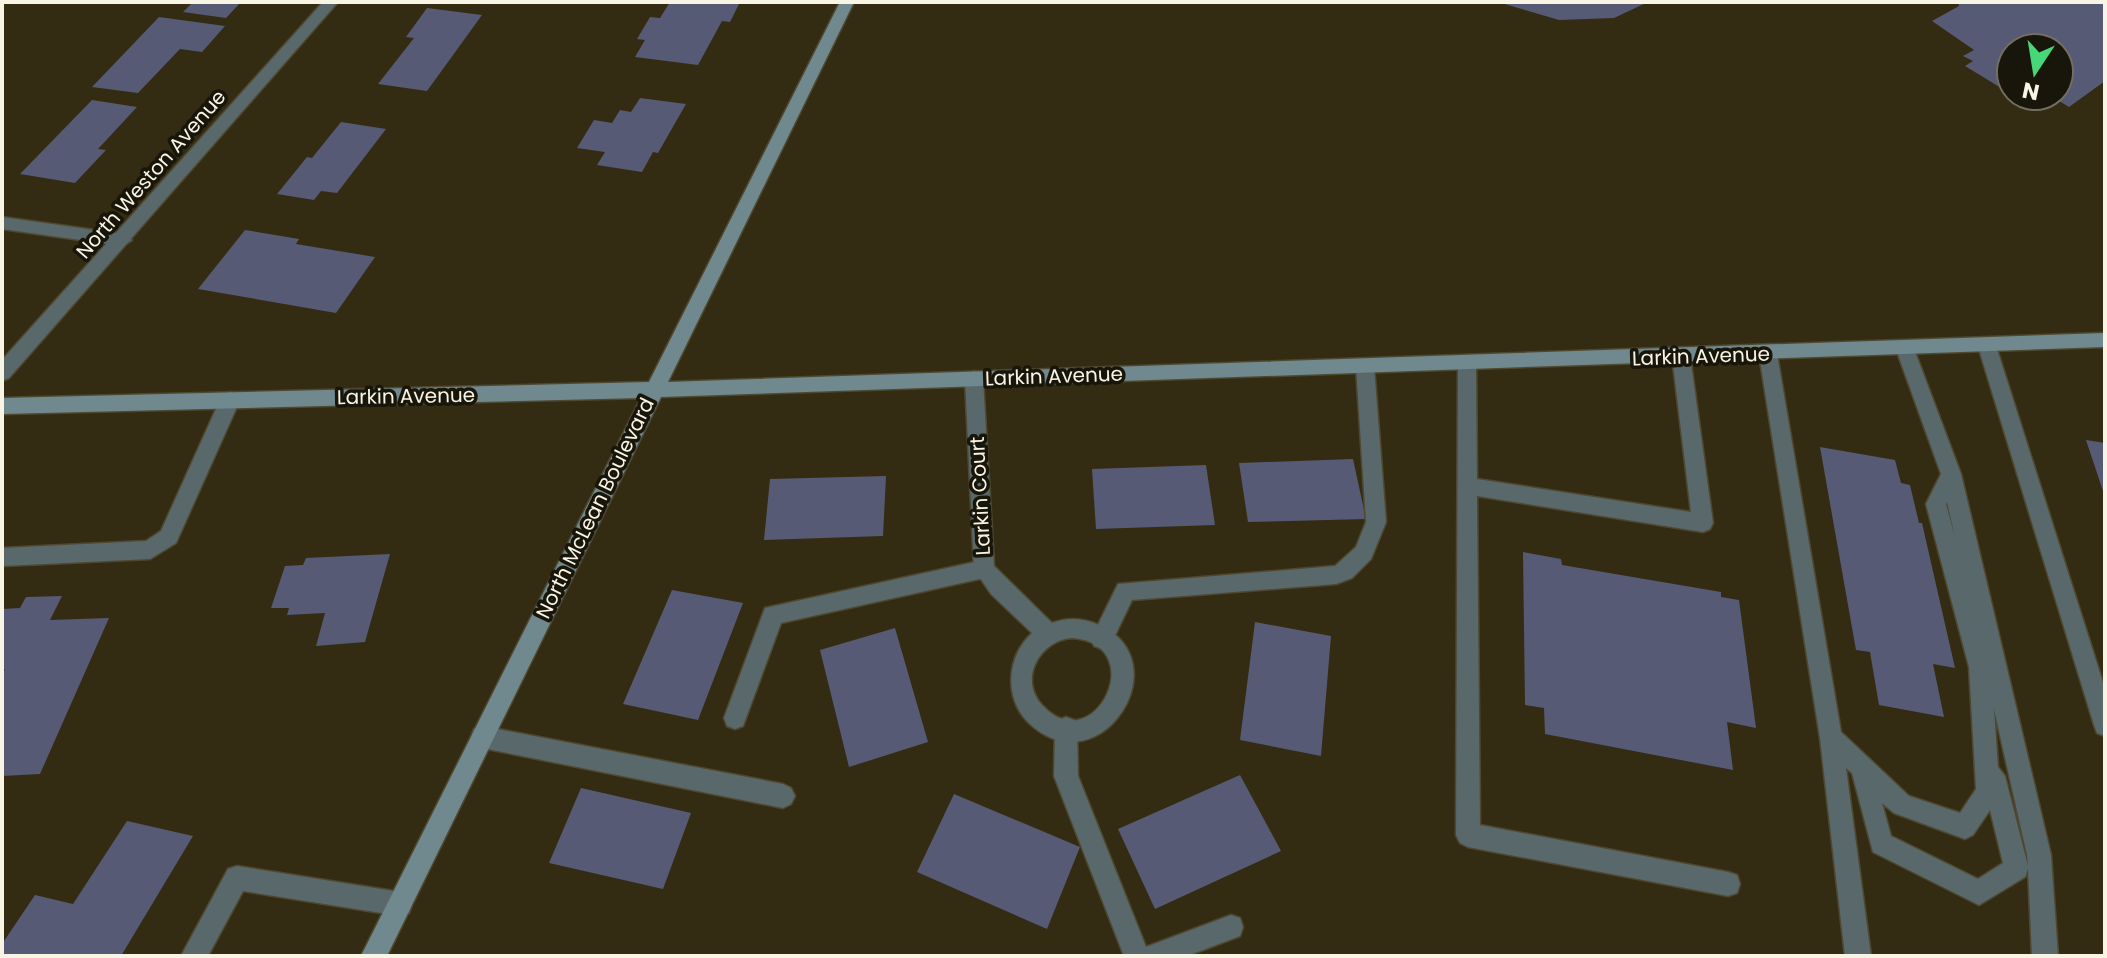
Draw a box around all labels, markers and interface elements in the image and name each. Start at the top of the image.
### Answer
north arrow [1995,32,2075,112]
text: N [2020,74,2042,108]
street label: North Weston Avenue [70,84,232,264]
street label: Larkin Avenue [1632,340,1770,372]
street label: Larkin Avenue [985,360,1123,392]
street label: Larkin Avenue [337,381,475,411]
street label: North McLean Boulevard [529,393,661,623]
street label: Larkin Court [963,436,997,556]

